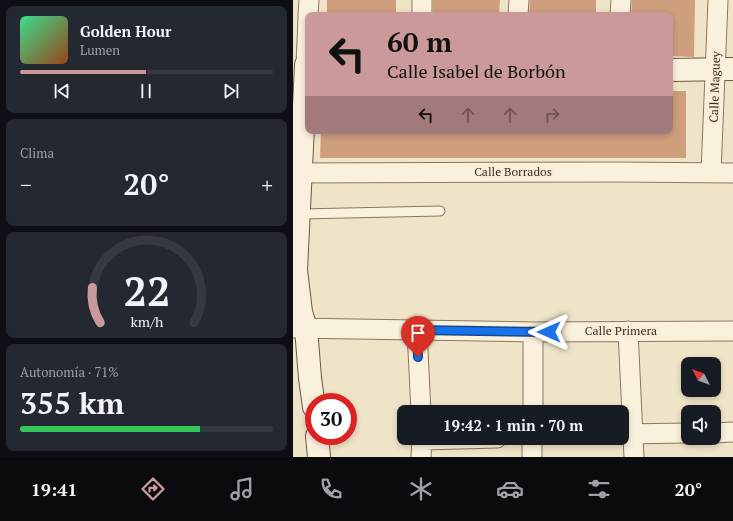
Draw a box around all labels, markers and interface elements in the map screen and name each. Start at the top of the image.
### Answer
text: Golden Hour [80,21,172,41]
text: 60 m [387,23,452,60]
icon: left [321,28,373,80]
text: Lumen [80,41,120,59]
street label: Calle Maguey [706,50,723,123]
text: Calle Isabel de Borbón [387,59,566,83]
icon: previous [51,80,73,102]
icon: pause [135,80,157,102]
icon: next [220,80,242,102]
icon: left [415,104,437,126]
icon: ahead [457,104,479,126]
icon: ahead [499,104,521,126]
icon: right [541,104,563,126]
text: Clima [20,144,54,162]
text: 20° [123,164,170,204]
street label: Calle Borrados [474,164,552,179]
text: − [20,170,32,199]
text: + [261,170,273,199]
text: 22 [123,263,170,318]
text: km/h [130,311,164,330]
position arrow [528,311,570,353]
pin [401,316,435,357]
icon: arrive [407,322,429,344]
street label: Calle Primera [585,323,657,338]
north arrow [681,357,721,397]
map controls [681,357,721,445]
text: Autonomía · 71% [20,363,119,381]
text: 355 km [20,383,124,423]
speed limit sign: 30 [305,393,357,445]
button: sound [681,405,721,445]
text: 19:42 · 1 min · 70 m [443,415,583,435]
icon: directions [139,475,167,503]
icon: music [228,475,256,503]
icon: phone [317,475,345,503]
icon: climate [407,475,435,503]
icon: car [496,475,524,503]
icon: filters [585,475,613,503]
text: 19:41 [31,477,78,501]
text: 20° [674,477,702,501]

